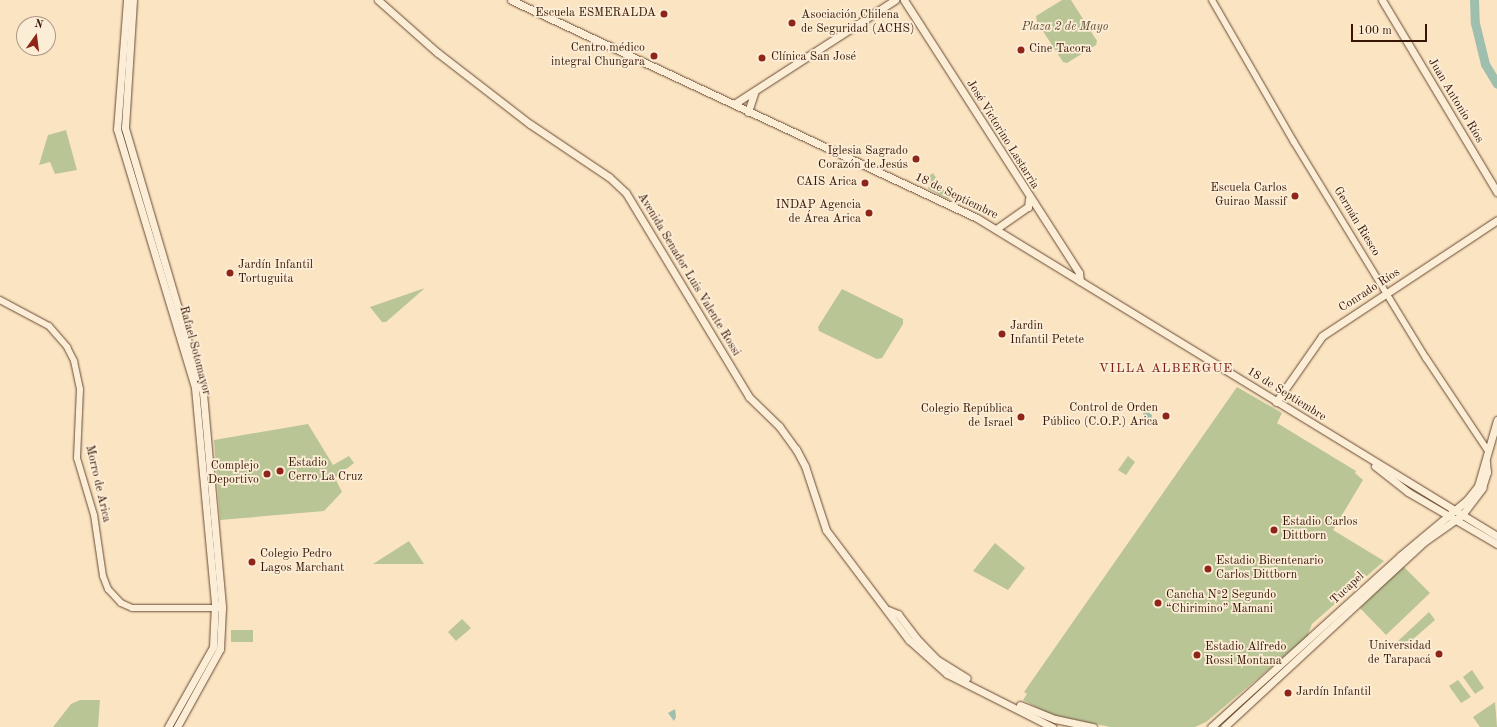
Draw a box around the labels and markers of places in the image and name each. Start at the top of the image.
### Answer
place label: Escuela ESMERALDA [535,7,656,21]
marker: Escuela ESMERALDA [659,9,669,19]
place label: Asociación Chilena de Seguridad (ACHS) [801,9,914,37]
marker: Asociación Chilena de Seguridad (ACHS) [786,17,798,29]
place label: Centro médico integral Chungara [551,42,645,70]
place label: Cine Tacora [1029,43,1092,57]
marker: Cine Tacora [1016,45,1026,55]
marker: Centro médico integral Chungara [648,50,660,62]
place label: Clínica San José [771,51,856,65]
marker: Clínica San José [756,52,768,64]
place label: Iglesia Sagrado Corazón de Jesús [818,145,908,173]
marker: Iglesia Sagrado Corazón de Jesús [911,154,921,164]
place label: CAIS Arica [796,176,857,190]
marker: CAIS Arica [860,178,870,188]
place label: Escuela Carlos Guirao Massif [1211,182,1287,210]
marker: Escuela Carlos Guirao Massif [1290,191,1300,201]
place label: INDAP Agencia de Área Arica [776,199,861,227]
marker: INDAP Agencia de Área Arica [864,208,874,218]
place label: Jardín Infantil Tortuguita [238,259,313,287]
marker: Jardín Infantil Tortuguita [225,268,235,278]
place label: Jardin Infantil Petete [1010,320,1084,348]
marker: Jardin Infantil Petete [997,329,1007,339]
place label: Control de Orden Público (C.O.P.) Arica [1042,402,1158,430]
place label: Colegio República de Israel [921,403,1013,431]
marker: Control de Orden Público (C.O.P.) Arica [1161,411,1171,421]
marker: Colegio República de Israel [1016,412,1026,422]
place label: Estadio Cerro La Cruz [288,457,363,485]
place label: Complejo Deportivo [208,460,259,488]
marker: Estadio Cerro La Cruz [275,466,285,476]
marker: Complejo Deportivo [262,469,272,479]
place label: Estadio Carlos Dittborn [1282,516,1358,544]
marker: Estadio Carlos Dittborn [1269,525,1279,535]
place label: Colegio Pedro Lagos Marchant [260,548,344,576]
place label: Estadio Bicentenario Carlos Dittborn [1216,555,1323,583]
marker: Colegio Pedro Lagos Marchant [247,557,257,567]
marker: Estadio Bicentenario Carlos Dittborn [1203,564,1213,574]
place label: Cancha Nº2 Segundo “Chirimino” Mamani [1166,589,1276,617]
marker: Cancha Nº2 Segundo “Chirimino” Mamani [1153,598,1163,608]
place label: Universidad de Tarapacá [1368,640,1431,668]
place label: Estadio Alfredo Rossi Montana [1205,641,1286,669]
marker: Universidad de Tarapacá [1434,649,1444,659]
marker: Estadio Alfredo Rossi Montana [1192,650,1202,660]
place label: Jardín Infantil [1296,686,1371,700]
marker: Jardín Infantil [1283,688,1293,698]

